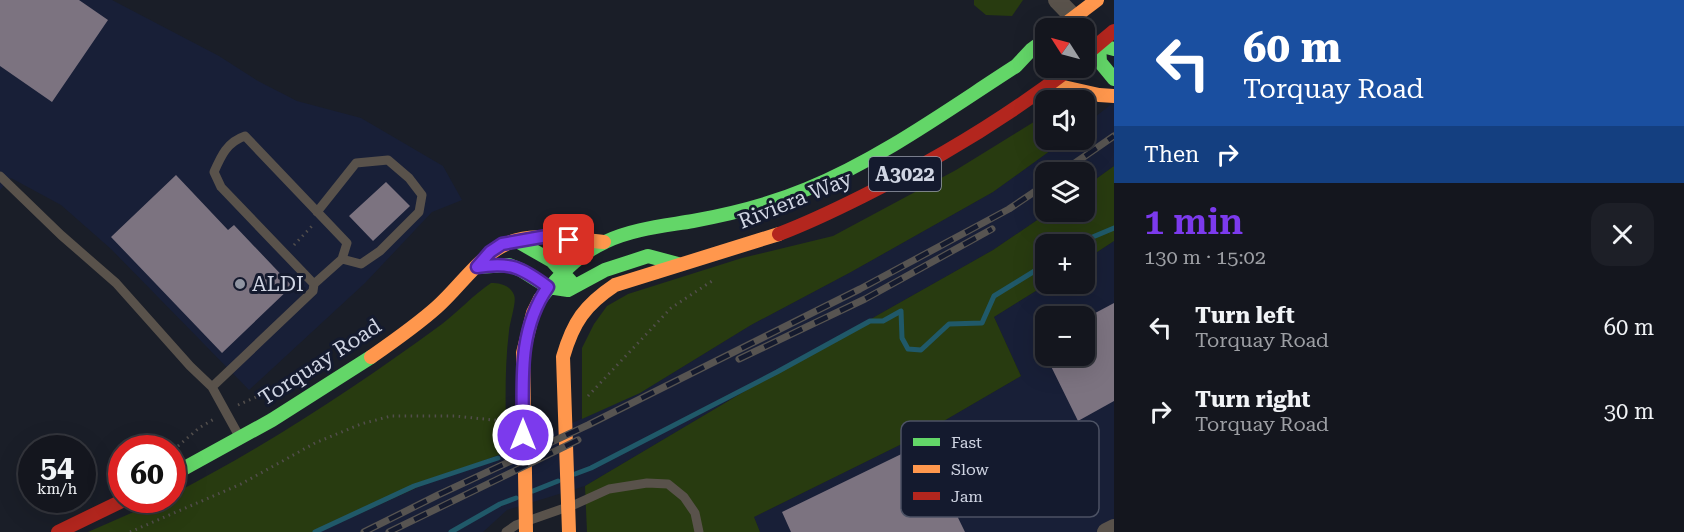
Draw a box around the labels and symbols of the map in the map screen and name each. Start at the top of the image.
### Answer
north arrow [1035,18,1095,78]
road number: A3022 [869,157,941,191]
street label: Riviera Way [735,166,856,234]
pin [543,214,594,265]
place label: ALDI [252,272,304,296]
marker: ALDI [233,277,247,291]
street label: Torquay Road [254,313,386,410]
position arrow [491,403,555,467]
legend [901,421,1099,517]
text: Fast [951,433,982,452]
speed limit sign: 60 [108,435,186,513]
text: Slow [951,460,989,479]
text: Jam [951,487,983,506]

